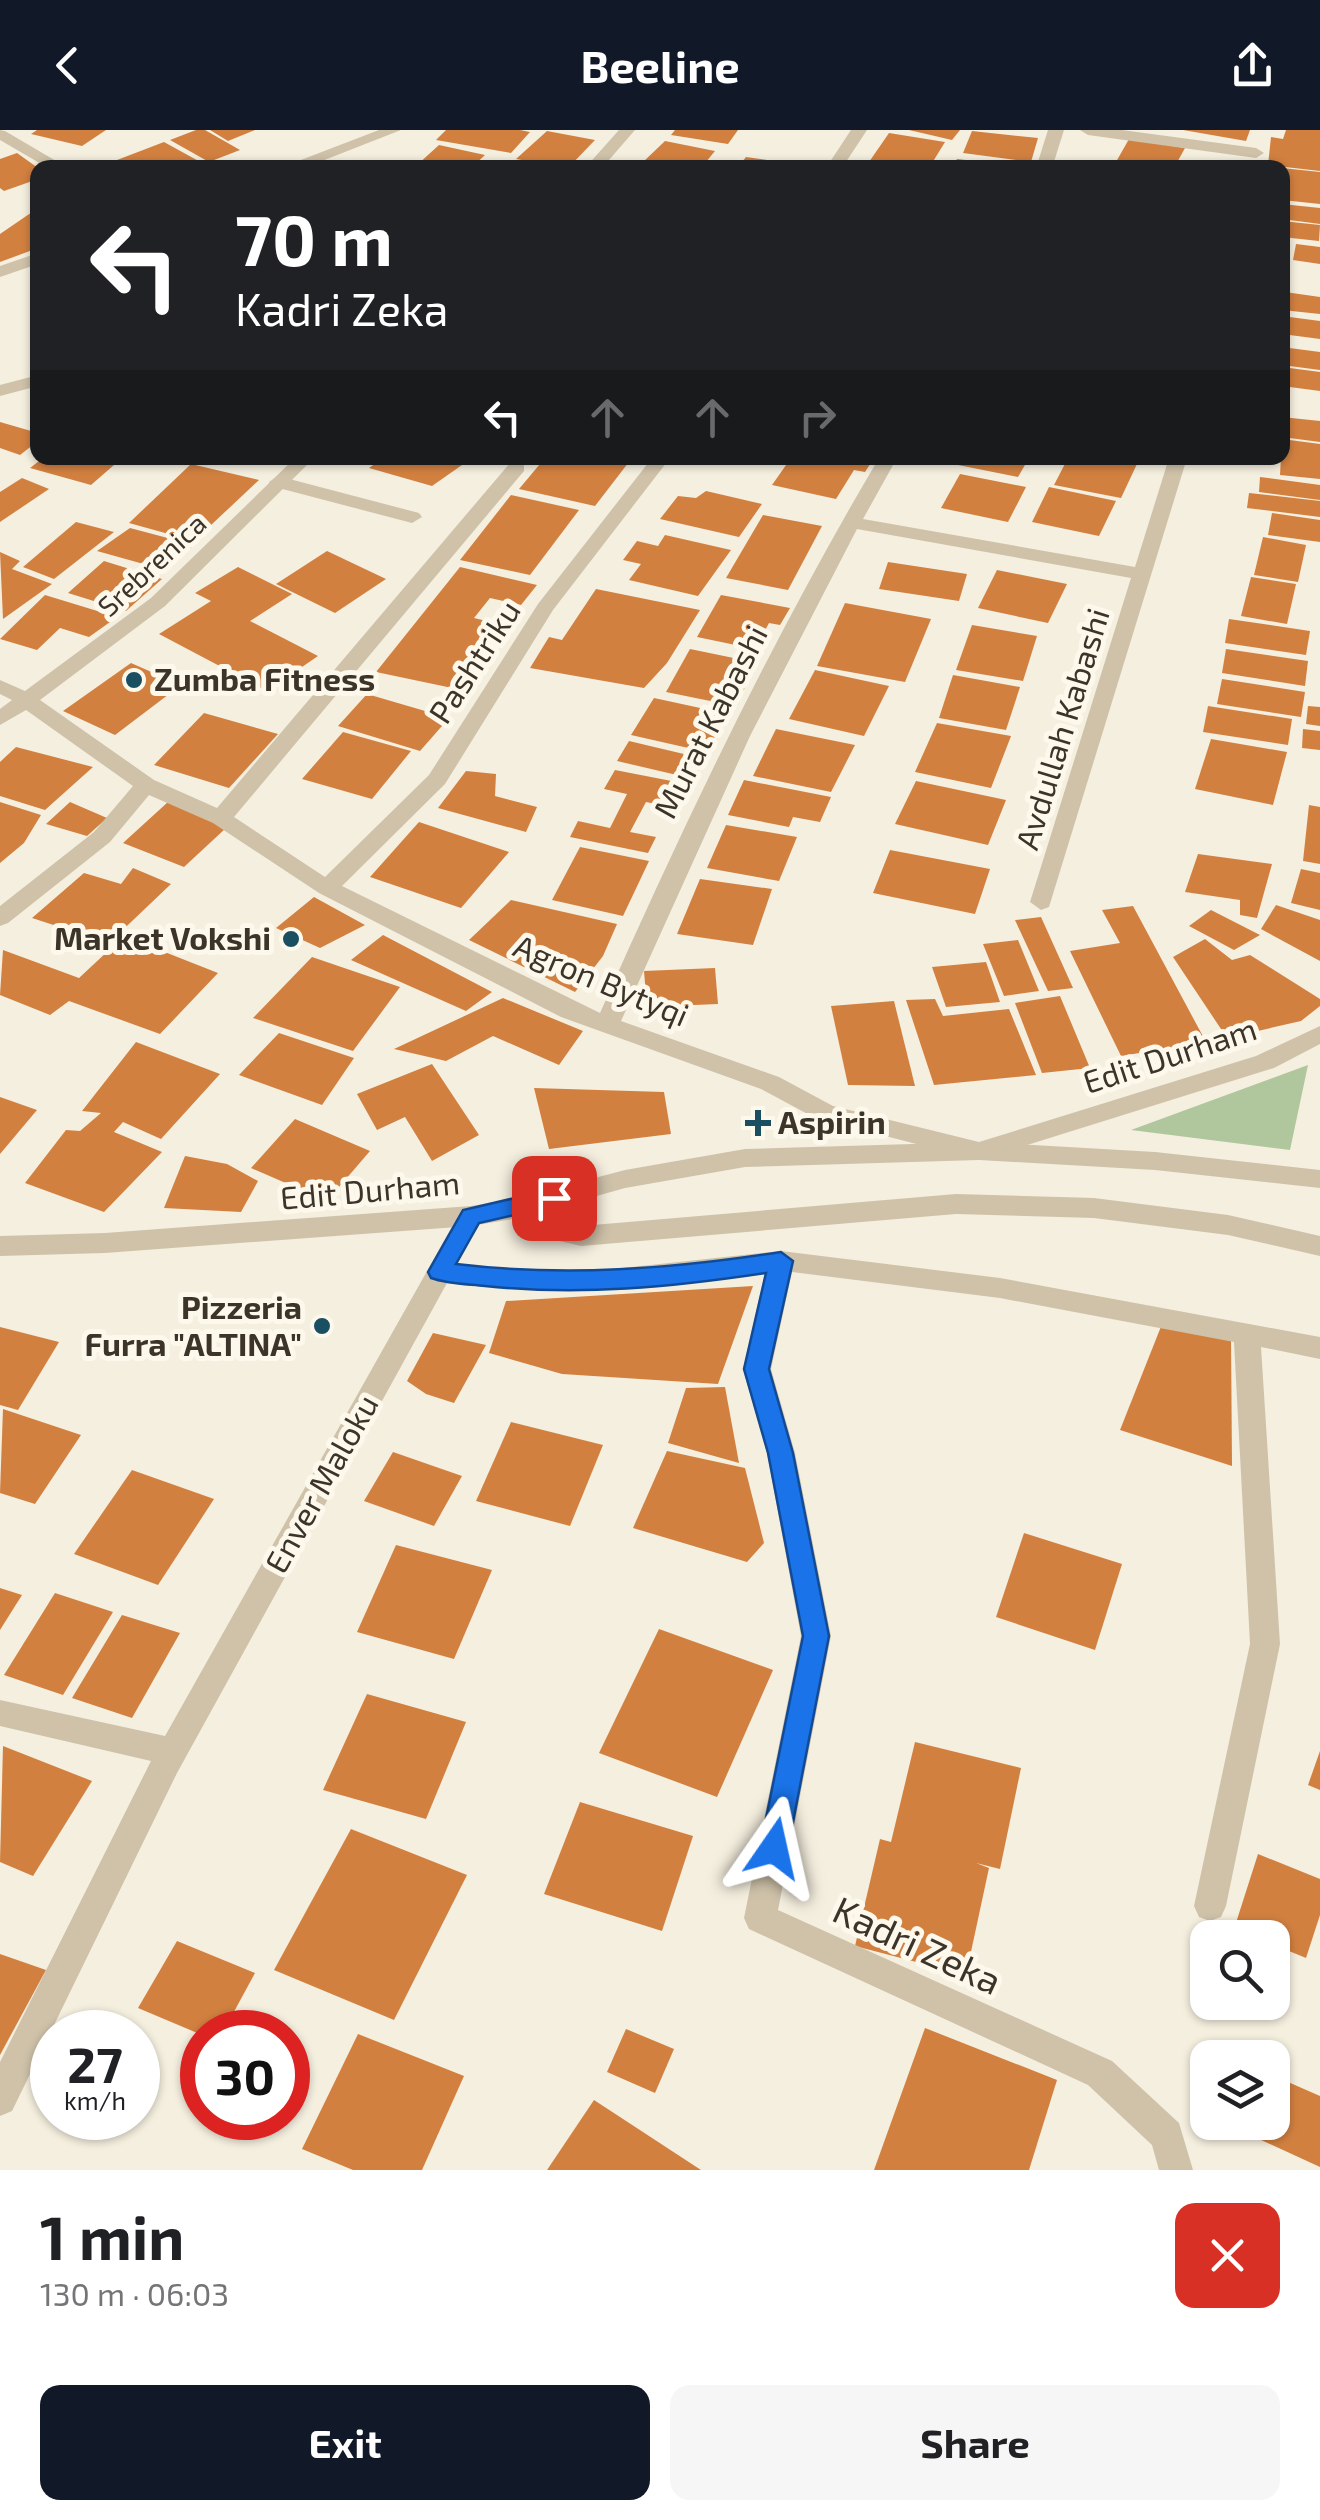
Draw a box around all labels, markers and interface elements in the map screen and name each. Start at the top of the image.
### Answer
icon: back [40,38,95,93]
text: Beeline [580,38,740,92]
icon: share [1225,38,1280,93]
text: 70 m [235,196,393,280]
icon: left [70,200,200,330]
text: Kadri Zeka [235,281,449,335]
icon: left [475,390,530,445]
icon: ahead [580,390,635,445]
icon: ahead [685,390,740,445]
icon: right [790,390,845,445]
street label: Srebrenica [90,506,213,623]
street label: Pashtriku [420,592,527,729]
street label: Avdullah Kabashi [1006,603,1116,854]
street label: Murat Kabashi [644,618,774,824]
place label: Zumba Fitness [154,659,375,697]
marker: Zumba Fitness [123,669,145,691]
place label: Market Vokshi [54,918,271,956]
street label: Agron Bytyqi [509,925,695,1033]
marker: Market Vokshi [280,928,302,950]
street label: Edit Durham [1078,1008,1261,1100]
place label: Aspirin [778,1102,886,1140]
marker: Aspirin [747,1112,769,1134]
pin [512,1156,597,1241]
street label: Edit Durham [278,1162,461,1216]
icon: arrive [527,1171,582,1226]
place label: Pizzeria Furra "ALTINA" [85,1287,302,1362]
marker: Pizzeria Furra "ALTINA" [311,1315,333,1337]
street label: Enver Maloku [256,1387,385,1579]
position arrow [722,1796,826,1900]
street label: Kadri Zeka [826,1885,1009,2003]
map controls [1190,1920,1290,2140]
button: search [1190,1920,1290,2020]
speed limit sign: 30 [180,2010,310,2140]
text: 27 [67,2033,123,2093]
button: layers [1190,2040,1290,2140]
text: km/h [64,2085,126,2115]
text: 1 min [40,2200,184,2272]
button: close [1175,2203,1280,2308]
text: 130 m · 06:03 [40,2274,229,2312]
button: Exit [40,2385,650,2500]
button: Share [670,2385,1280,2500]

